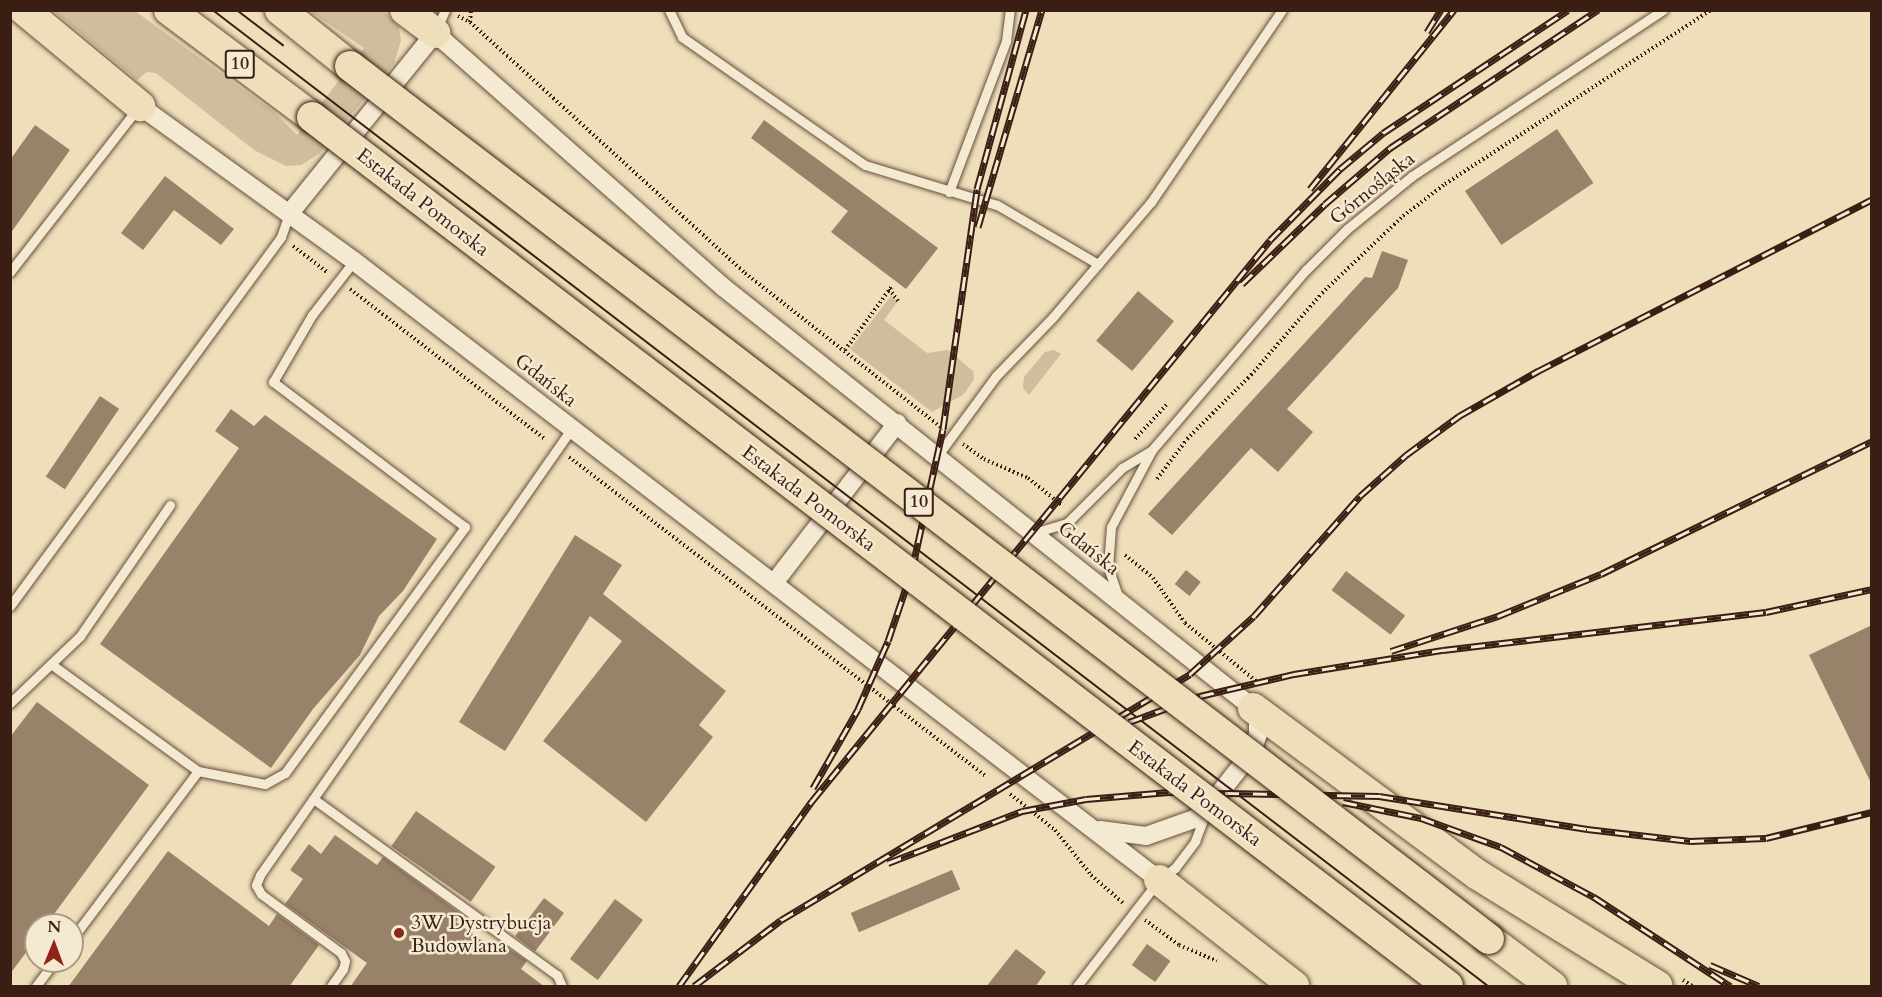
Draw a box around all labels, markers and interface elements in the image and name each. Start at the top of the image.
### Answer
road number: 10 [224,49,256,79]
street label: Estakada Pomorska [352,143,494,261]
street label: Górnośląska [1325,146,1419,230]
street label: Gdańska [510,348,582,412]
street label: Estakada Pomorska [737,440,881,556]
road number: 10 [902,487,936,517]
street label: Gdańska [1053,516,1125,580]
street label: Estakada Pomorska [1123,735,1267,851]
place label: 3W Dystrybucja Budowlana [411,910,551,957]
north arrow [24,913,84,973]
text: N [47,916,61,938]
marker: 3W Dystrybucja Budowlana [392,926,406,940]

